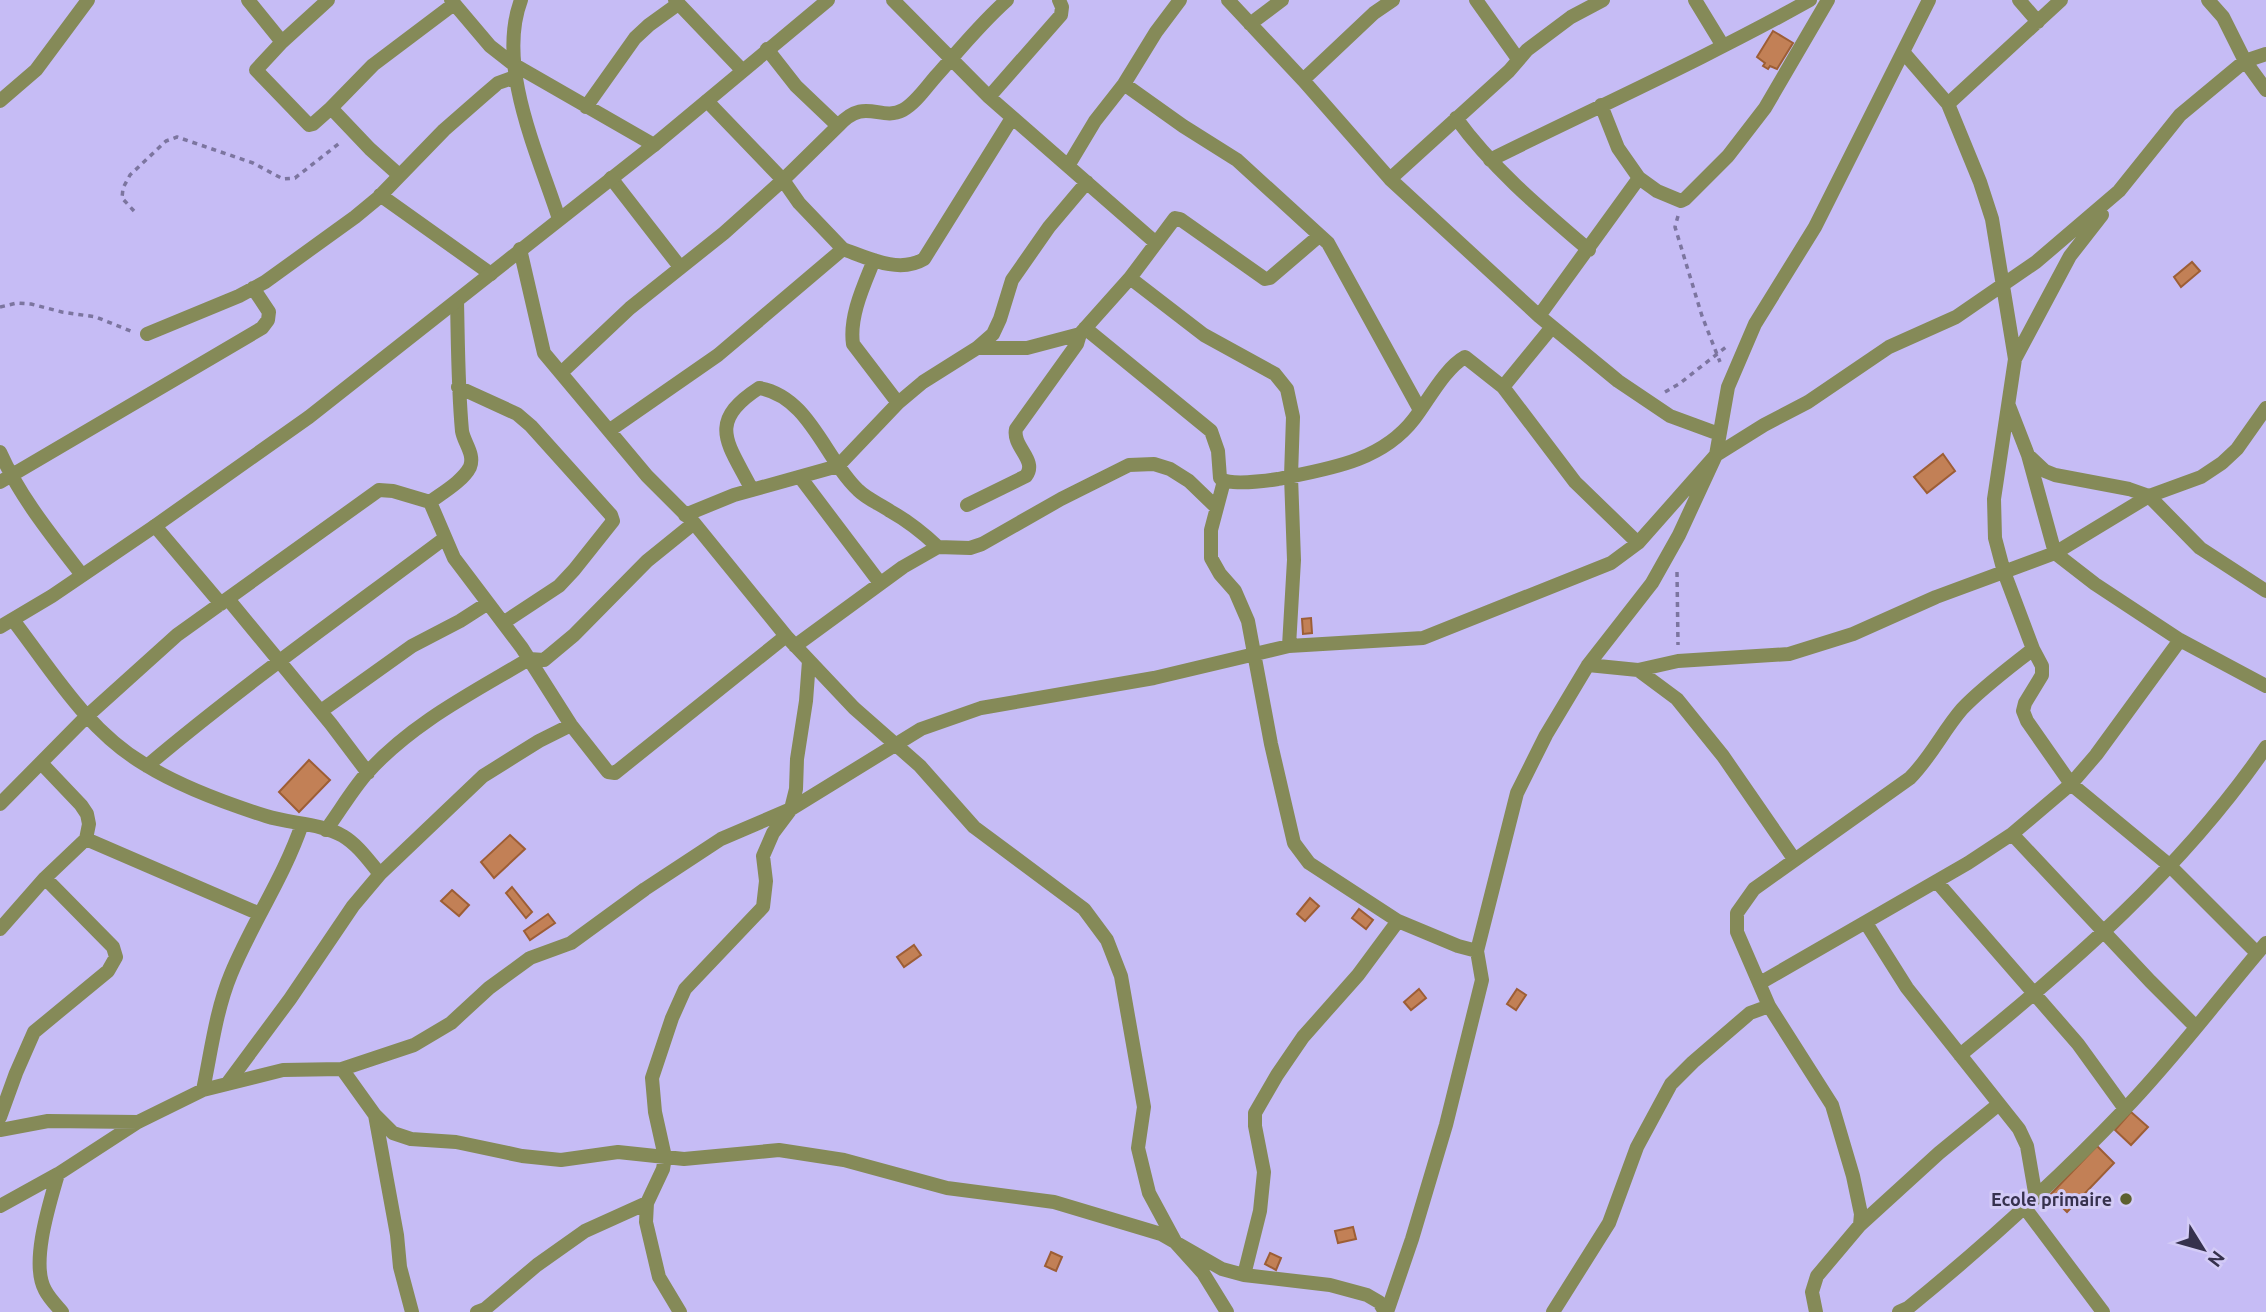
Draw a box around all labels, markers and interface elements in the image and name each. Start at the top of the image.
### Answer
place label: Ecole primaire [1991,1189,2112,1209]
marker: Ecole primaire [2118,1191,2134,1207]
north arrow [2168,1214,2238,1284]
text: N [2204,1247,2230,1272]

